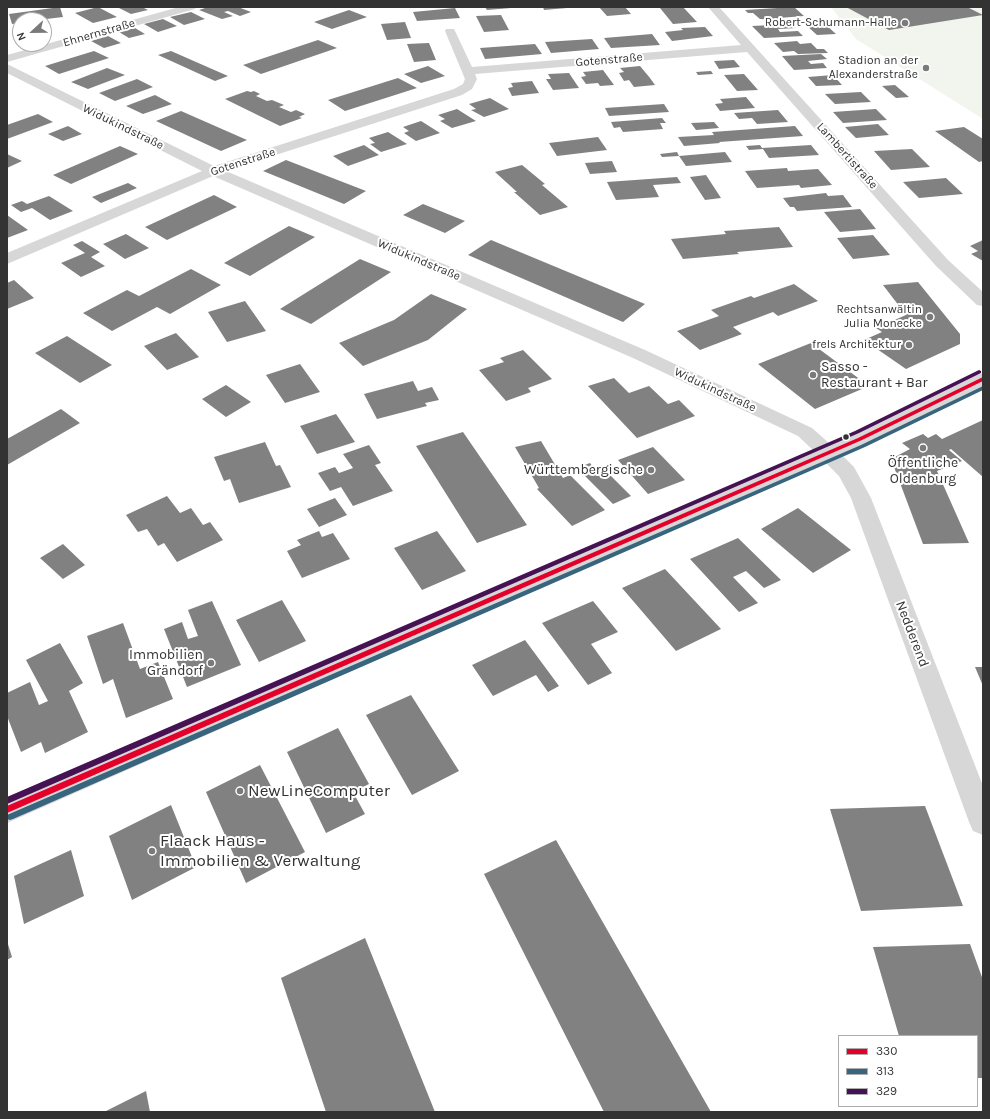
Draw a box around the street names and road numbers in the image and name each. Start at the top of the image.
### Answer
street label: Ehnernstraße [61,16,137,50]
street label: Gotenstraße [575,50,643,70]
street label: Widukindstraße [80,101,166,153]
street label: Lambertistraße [813,120,881,192]
street label: Gotenstraße [209,145,277,179]
street label: Widukindstraße [375,236,463,284]
street label: Widukindstraße [672,365,758,415]
street label: Nedderend [892,599,932,669]

